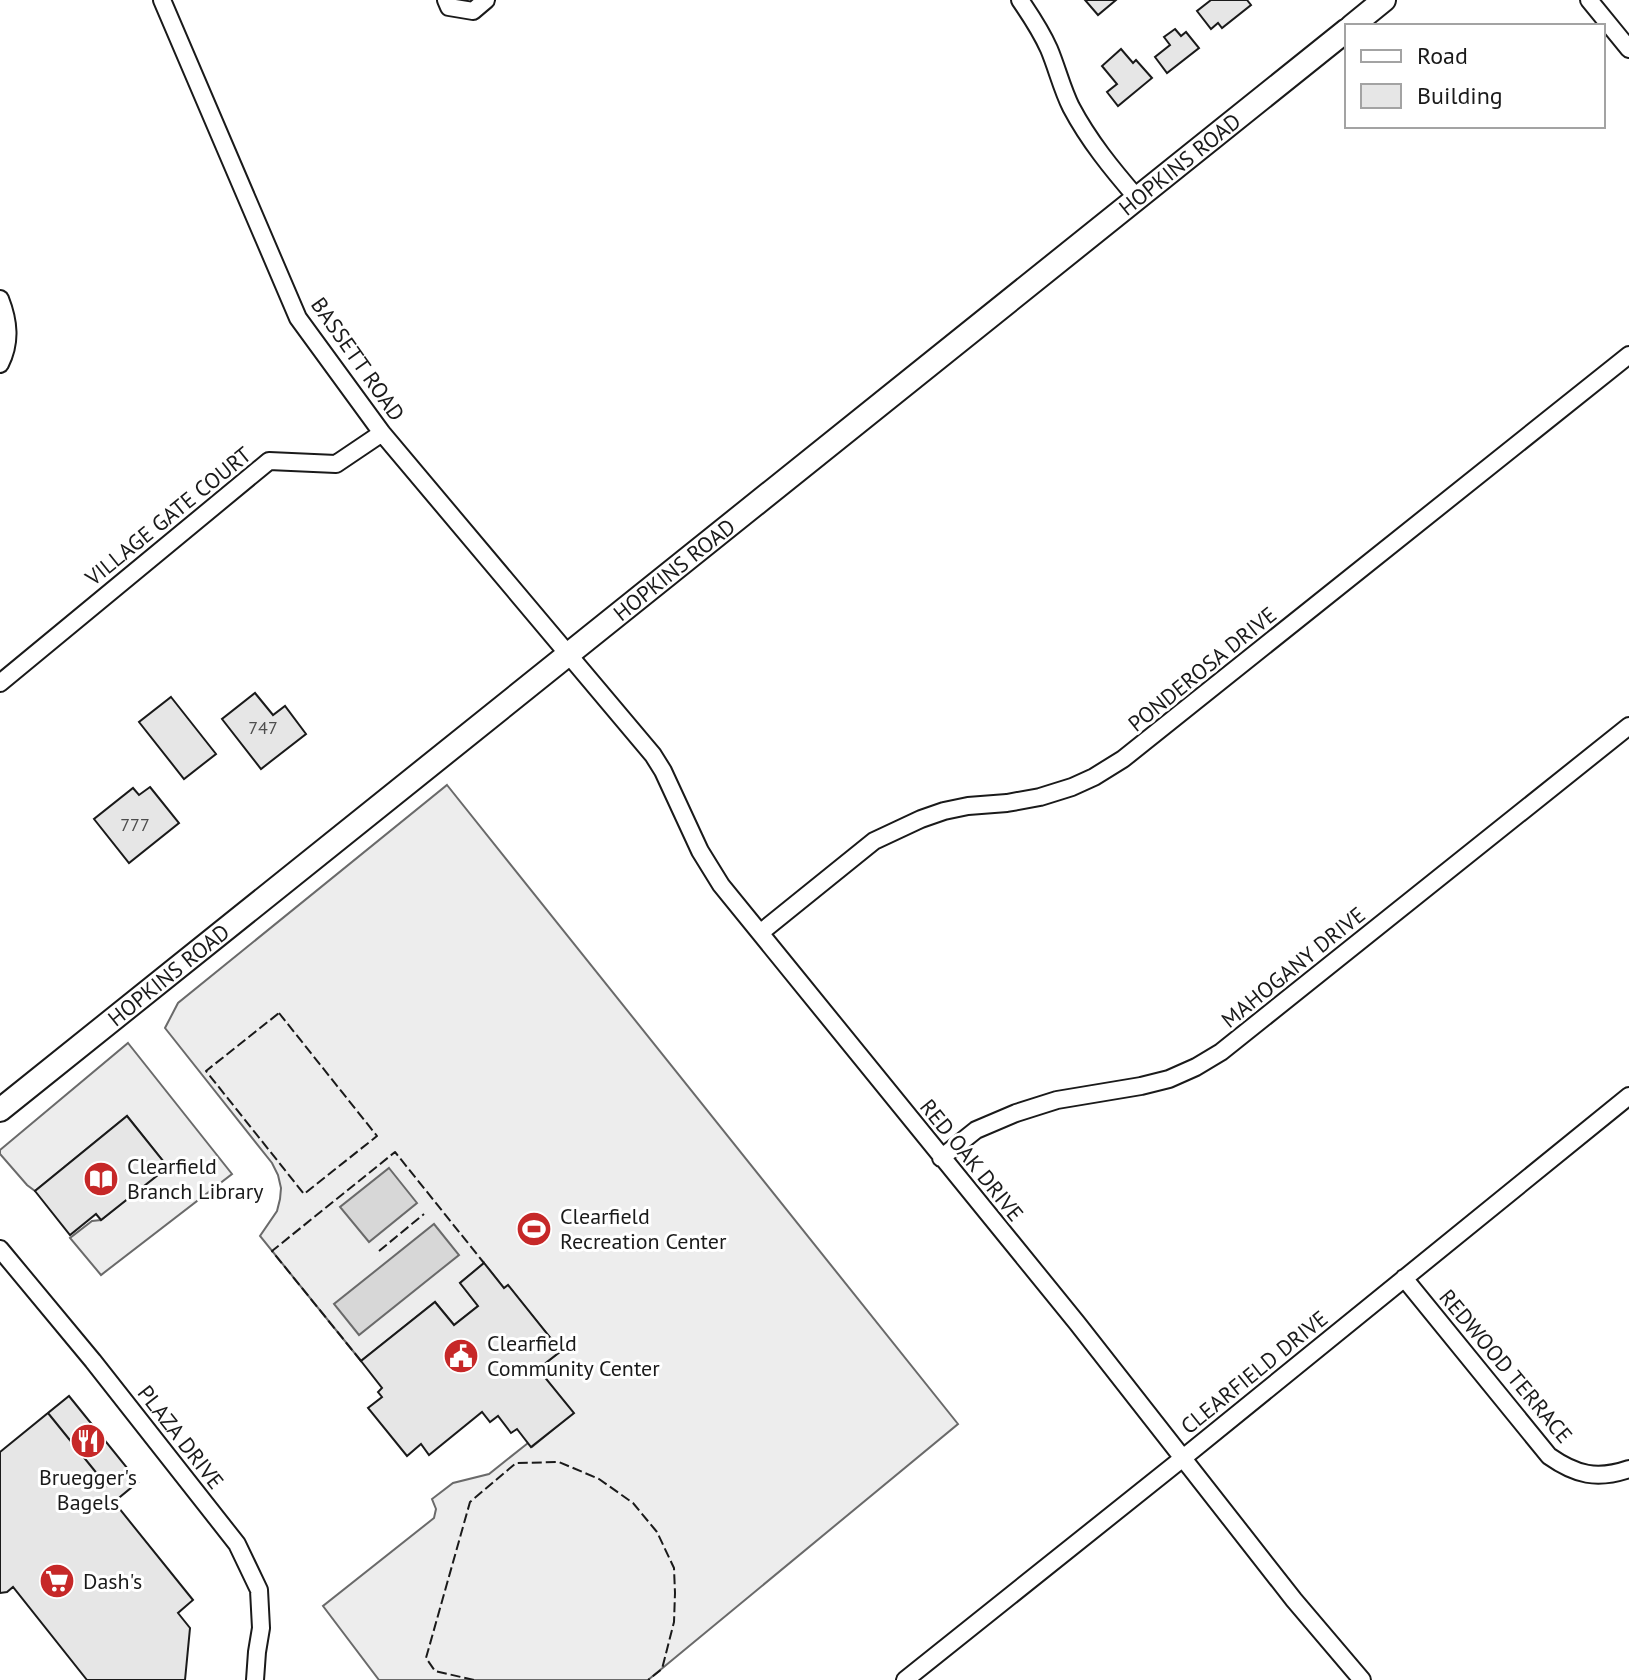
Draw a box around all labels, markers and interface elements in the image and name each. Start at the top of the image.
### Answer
legend [1345,24,1605,128]
text: Road [1417,40,1468,71]
text: Building [1417,80,1503,111]
street label: HOPKINS ROAD [1113,107,1246,221]
street label: BASSETT ROAD [305,292,411,426]
street label: VILLAGE GATE COURT [79,441,257,592]
street label: HOPKINS ROAD [607,512,741,627]
street label: PONDEROSA DRIVE [1122,601,1282,737]
house number: 747 [248,716,278,739]
house number: 777 [120,813,150,836]
street label: MAHOGANY DRIVE [1215,900,1371,1034]
street label: HOPKINS ROAD [102,918,235,1032]
street label: RED OAK DRIVE [914,1093,1030,1227]
place label: Clearfield Branch Library [127,1152,264,1205]
library icon: Clearfield Branch Library [82,1160,120,1198]
place label: Clearfield Recreation Center [560,1202,727,1255]
sports icon: Clearfield Recreation Center [515,1210,553,1248]
street label: REDWOOD TERRACE [1433,1283,1579,1449]
street label: CLEARFIELD DRIVE [1175,1304,1333,1440]
place label: Clearfield Community Center [487,1329,660,1382]
public building icon: Clearfield Community Center [442,1337,480,1375]
street label: PLAZA DRIVE [132,1380,230,1494]
restaurant icon: Bruegger's Bagels [69,1422,107,1460]
place label: Bruegger's Bagels [39,1463,137,1516]
supermarket icon: Dash's [38,1562,76,1600]
place label: Dash's [83,1567,142,1595]

